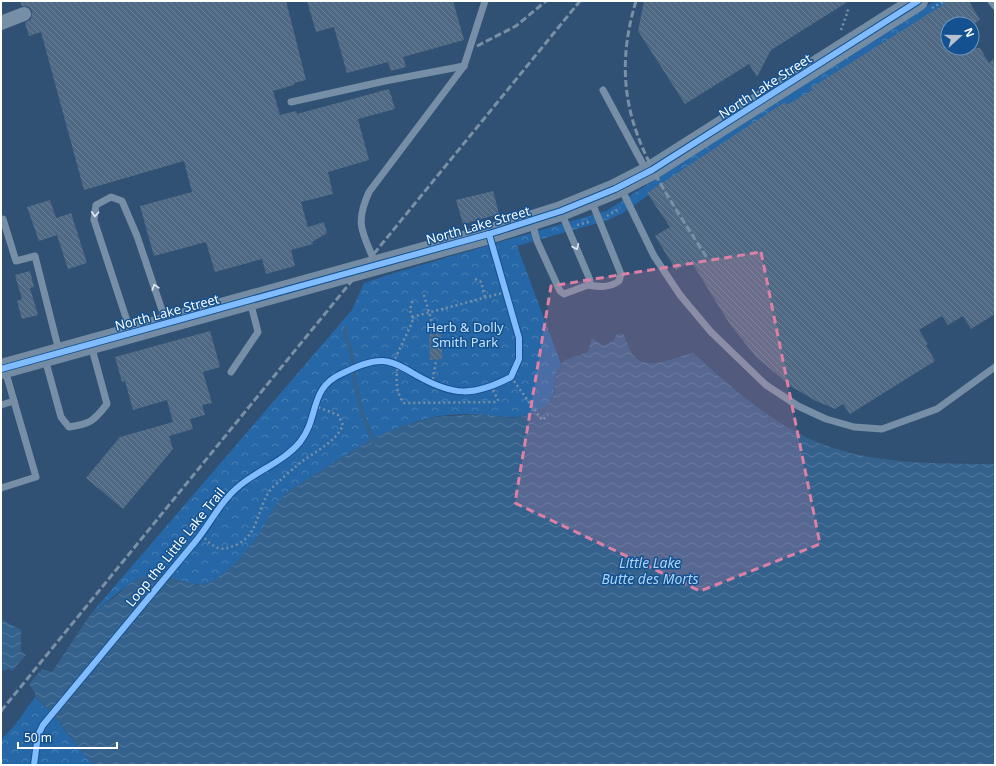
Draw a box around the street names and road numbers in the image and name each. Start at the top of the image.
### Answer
street label: North Lake Street [715,49,815,123]
street label: North Lake Street [424,201,532,248]
street label: North Lake Street [113,289,221,335]
street label: Loop the Little Lake Trail [121,484,229,610]

